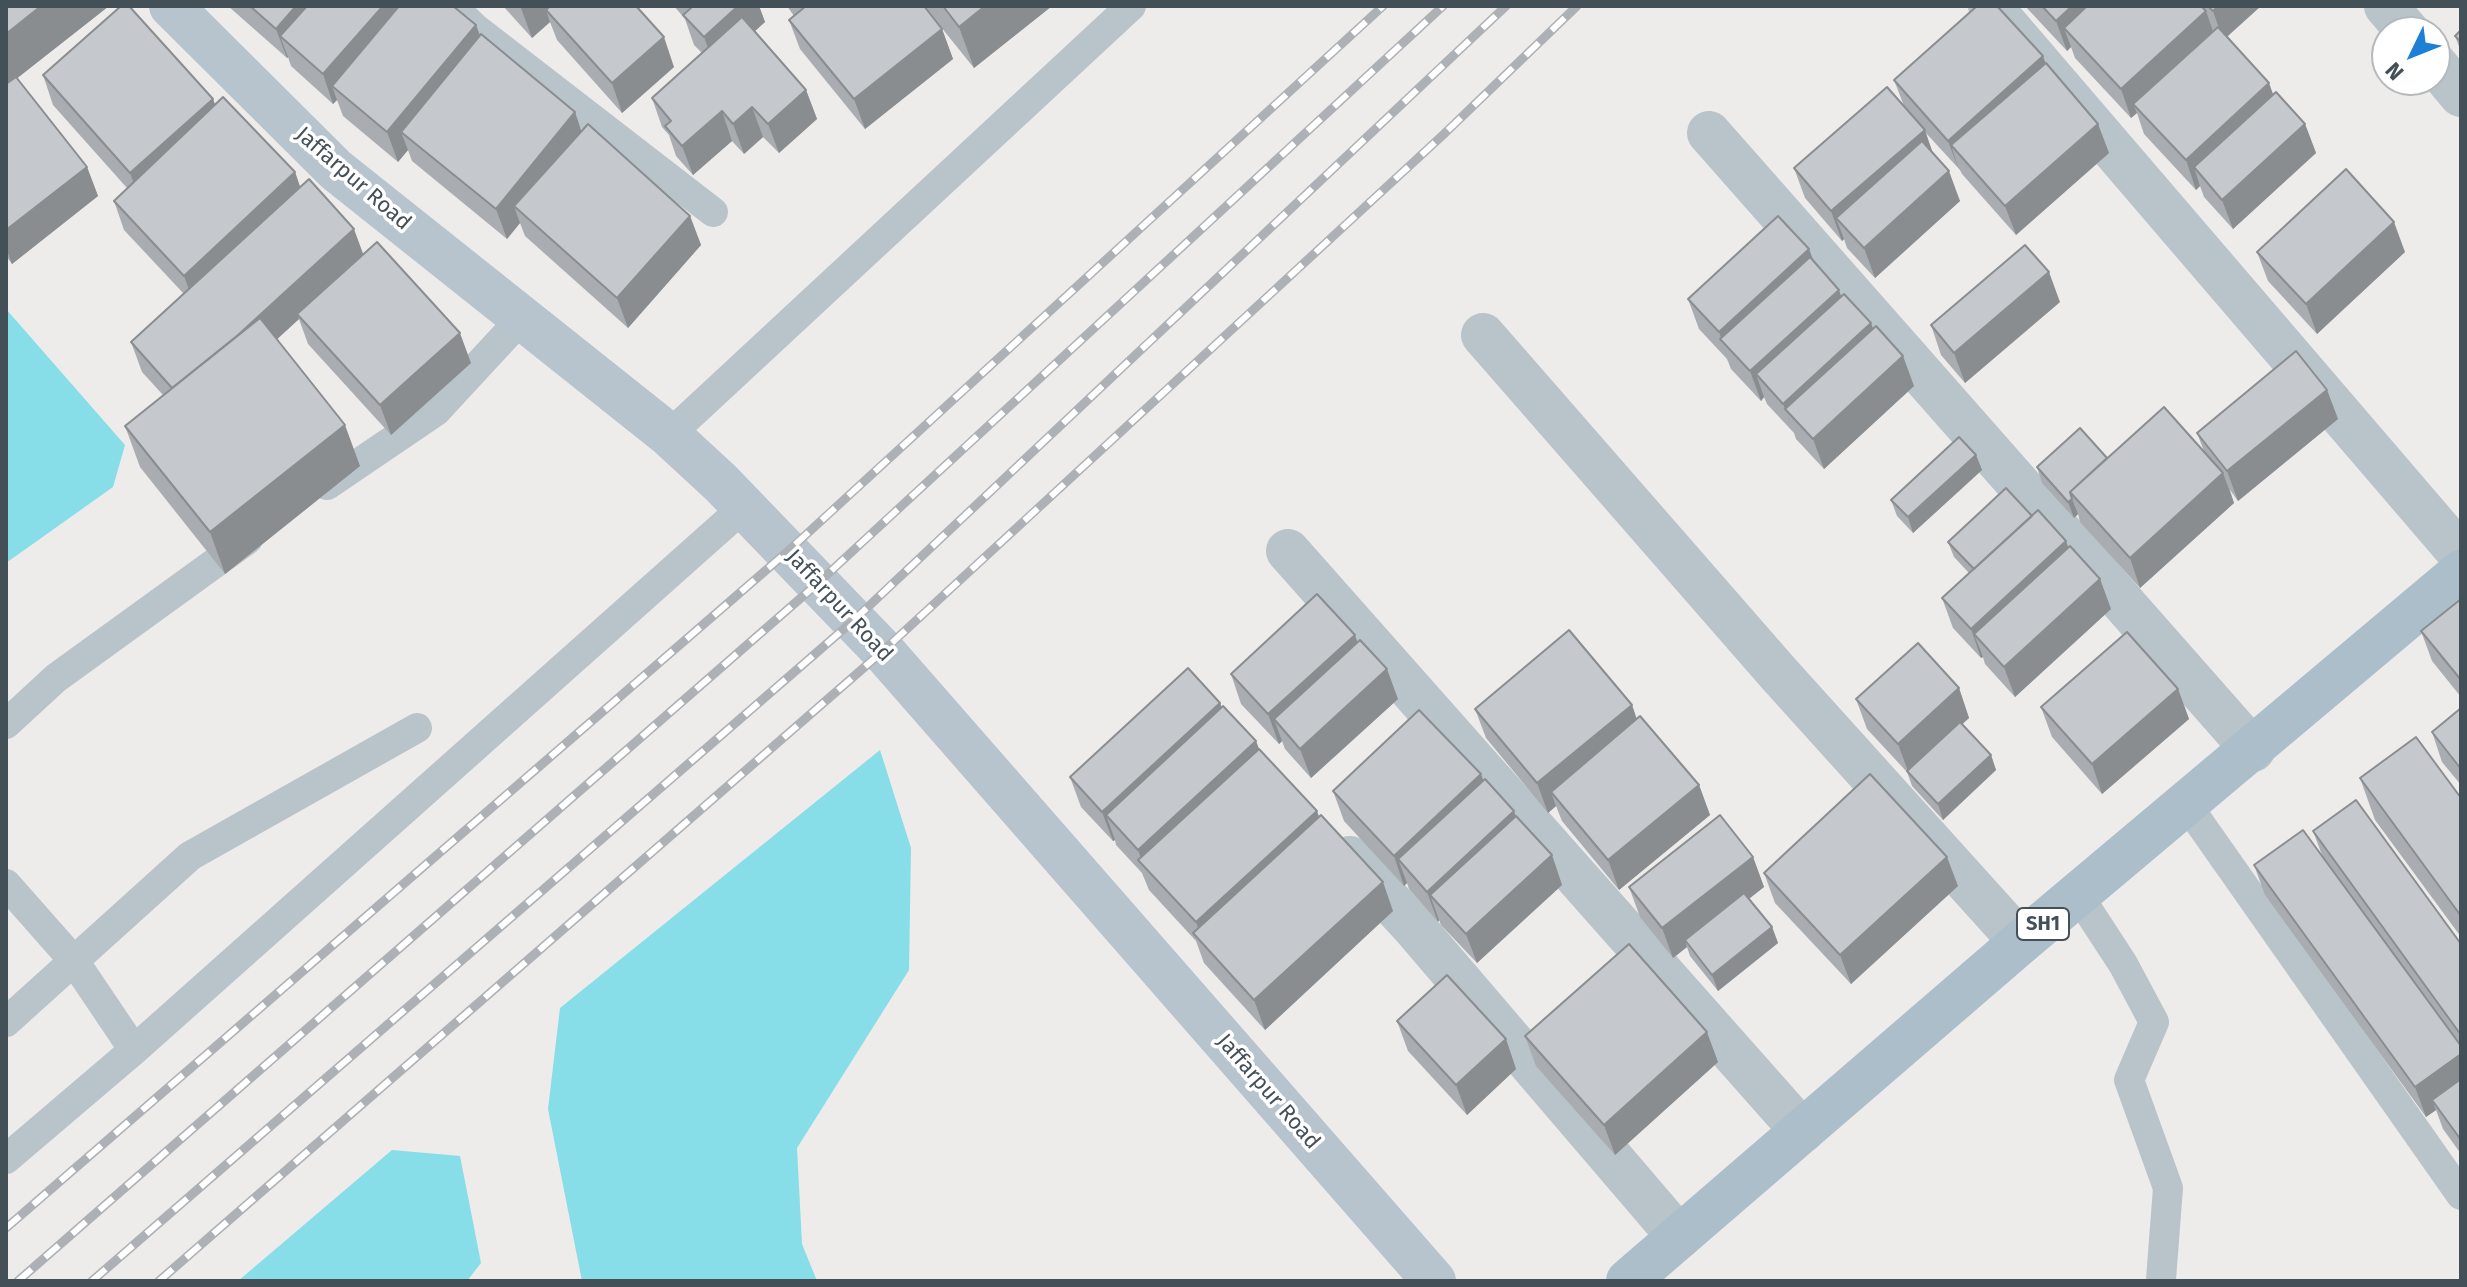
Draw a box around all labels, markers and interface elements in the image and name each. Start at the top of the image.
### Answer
north arrow [2371,16,2451,96]
text: N [2380,57,2409,86]
street label: Jaffarpur Road [290,122,416,236]
street label: Jaffarpur Road [780,544,898,668]
road number: SH1 [2017,908,2069,940]
street label: Jaffarpur Road [1211,1029,1325,1155]

